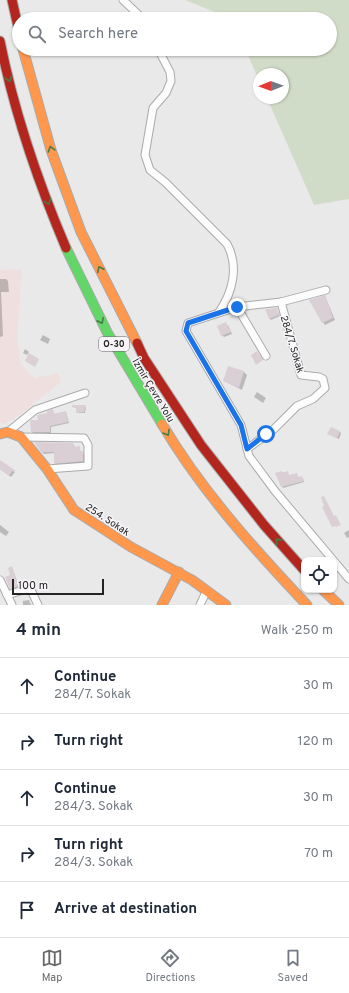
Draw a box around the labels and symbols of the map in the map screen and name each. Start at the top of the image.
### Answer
north arrow [253,68,289,104]
one-way arrow [4,75,13,82]
one-way arrow [47,146,56,153]
one-way arrow [43,199,51,206]
one-way arrow [97,266,105,274]
route end [228,298,246,316]
street label: 284/7. Sokak [277,314,306,375]
one-way arrow [96,317,104,324]
road number: O-30 [99,337,129,351]
street label: İzmir Çevre Yolu [129,356,177,425]
route start [257,425,275,443]
one-way arrow [162,429,170,436]
street label: 254. Sokak [83,501,132,539]
one-way arrow [275,538,283,546]
scale bar [12,577,104,596]

